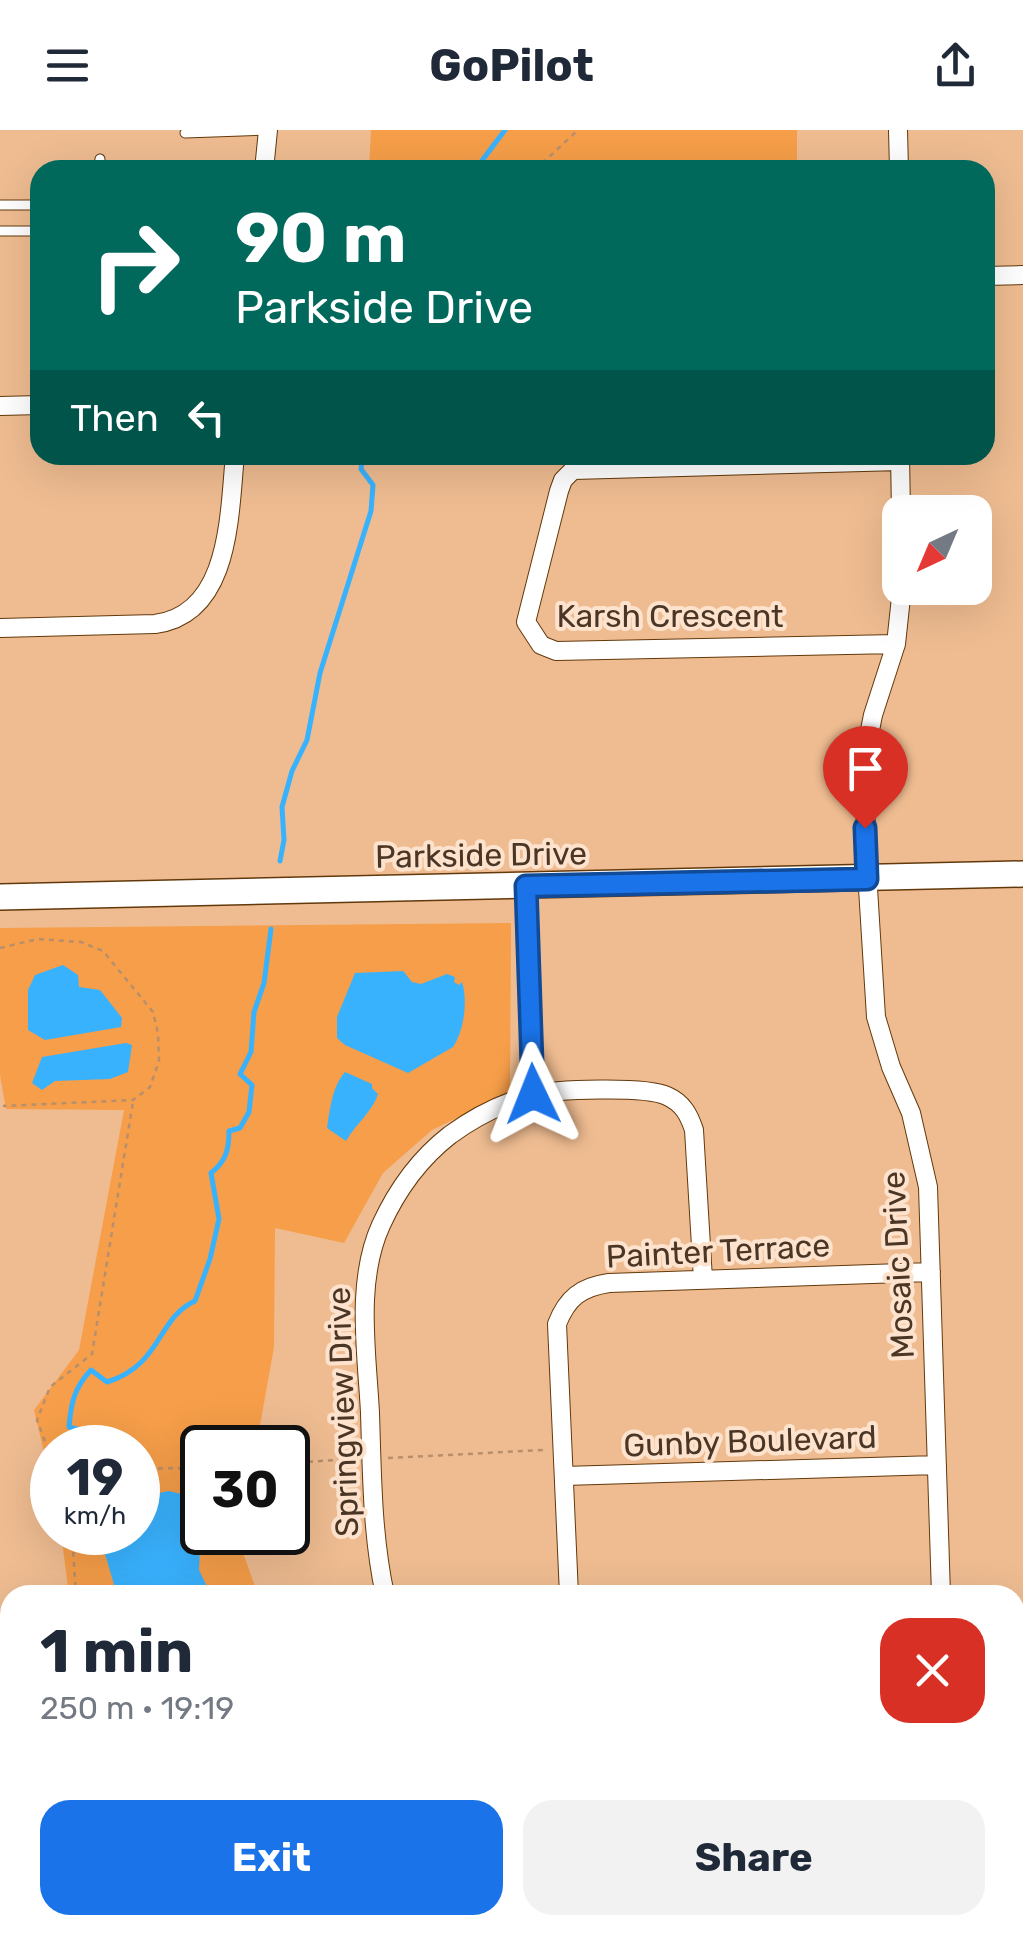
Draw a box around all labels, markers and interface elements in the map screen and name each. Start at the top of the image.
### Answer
icon: menu [40,38,95,93]
icon: share [928,38,983,93]
text: GoPilot [429,39,594,92]
text: 90 m [235,197,407,280]
icon: right [70,200,200,330]
text: Parkside Drive [235,281,533,334]
icon: left [179,390,234,445]
text: Then [70,395,159,441]
north arrow [882,495,992,605]
map controls [882,495,992,605]
street label: Karsh Crescent [556,597,784,635]
pin [823,726,908,829]
icon: arrive [838,741,893,796]
street label: Parkside Drive [375,834,587,876]
position arrow [481,1042,585,1146]
street label: Mosaic Drive [874,1170,922,1360]
street label: Painter Terrace [605,1226,831,1276]
street label: Springview Drive [320,1286,366,1538]
street label: Gunby Boulevard [623,1418,877,1464]
speed limit sign: 30 [180,1425,310,1555]
text: 19 [67,1448,123,1508]
text: km/h [64,1501,126,1530]
text: 1 min [40,1616,193,1687]
button: close [880,1618,985,1723]
text: 250 m · 19:19 [40,1689,234,1727]
button: Exit [40,1800,503,1915]
button: Share [523,1800,985,1915]

